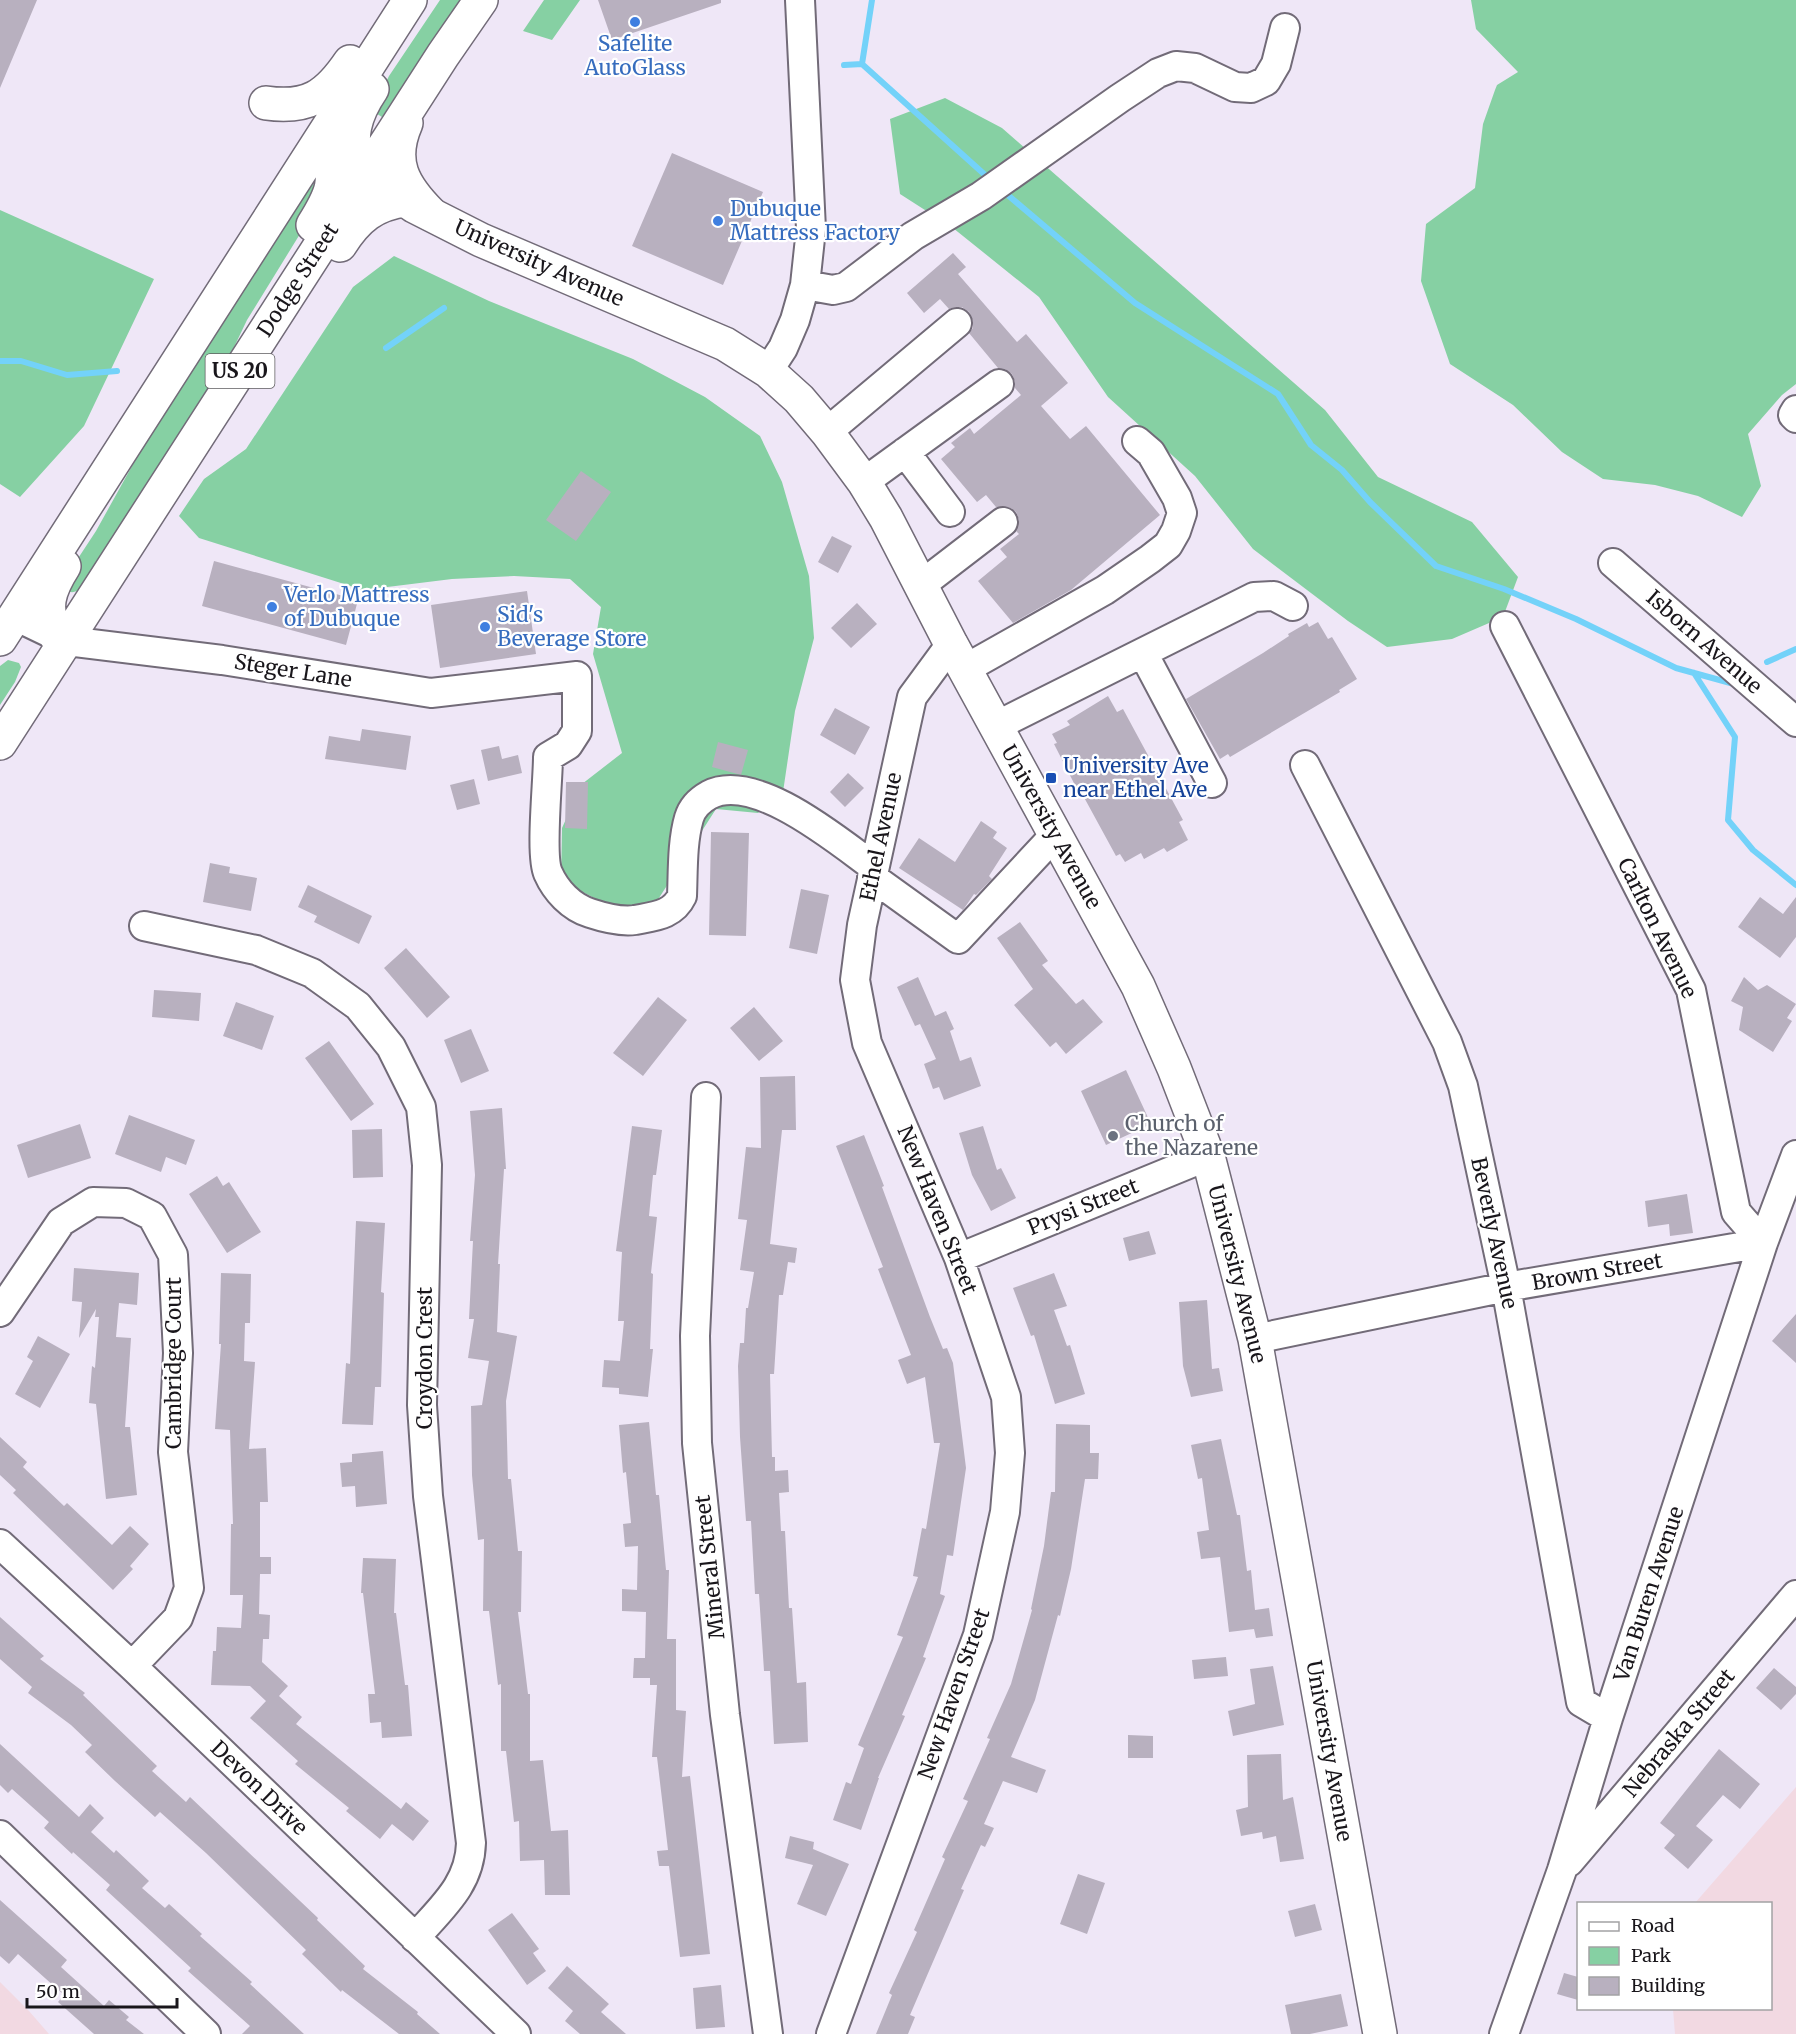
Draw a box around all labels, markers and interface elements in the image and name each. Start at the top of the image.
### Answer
marker: Safelite AutoGlass [628,15,642,29]
place label: Safelite AutoGlass [583,30,686,81]
place label: Dubuque Mattress Factory [730,195,901,246]
street label: University Avenue [450,213,628,312]
marker: Dubuque Mattress Factory [711,214,725,228]
street label: Dodge Street [251,218,344,342]
road number: US 20 [206,354,274,388]
place label: Verlo Mattress of Dubuque [283,581,430,632]
street label: Isborn Avenue [1641,584,1768,699]
marker: Verlo Mattress of Dubuque [265,600,279,614]
place label: Sid's Beverage Store [497,601,647,652]
marker: Sid's Beverage Store [478,620,492,634]
street label: Steger Lane [232,648,354,693]
street label: University Avenue [995,740,1108,913]
place label: University Ave near Ethel Ave [1063,752,1209,803]
street label: Ethel Avenue [854,770,907,904]
marker: University Ave near Ethel Ave [1044,771,1058,785]
street label: Carlton Avenue [1612,853,1703,1002]
place label: Church of the Nazarene [1125,1110,1258,1161]
street label: New Haven Street [891,1122,984,1298]
marker: Church of the Nazarene [1106,1129,1120,1143]
street label: Beverly Avenue [1465,1155,1524,1311]
street label: Prysi Street [1023,1172,1142,1241]
street label: University Avenue [1202,1182,1273,1366]
street label: Brown Street [1530,1247,1664,1296]
street label: Cambridge Court [160,1277,187,1449]
street label: Croydon Crest [411,1287,438,1429]
street label: Mineral Street [689,1494,730,1640]
street label: Van Buren Avenue [1607,1503,1690,1686]
street label: New Haven Street [912,1605,995,1783]
street label: University Avenue [1300,1658,1359,1844]
street label: Nebraska Street [1617,1663,1740,1803]
street label: Devon Drive [205,1735,314,1841]
legend [1577,1902,1772,2010]
text: Road [1631,1914,1675,1937]
text: Park [1631,1944,1672,1967]
scale bar [27,1971,177,2009]
text: Building [1631,1974,1705,1997]
text: 50 m [36,1980,80,2003]

